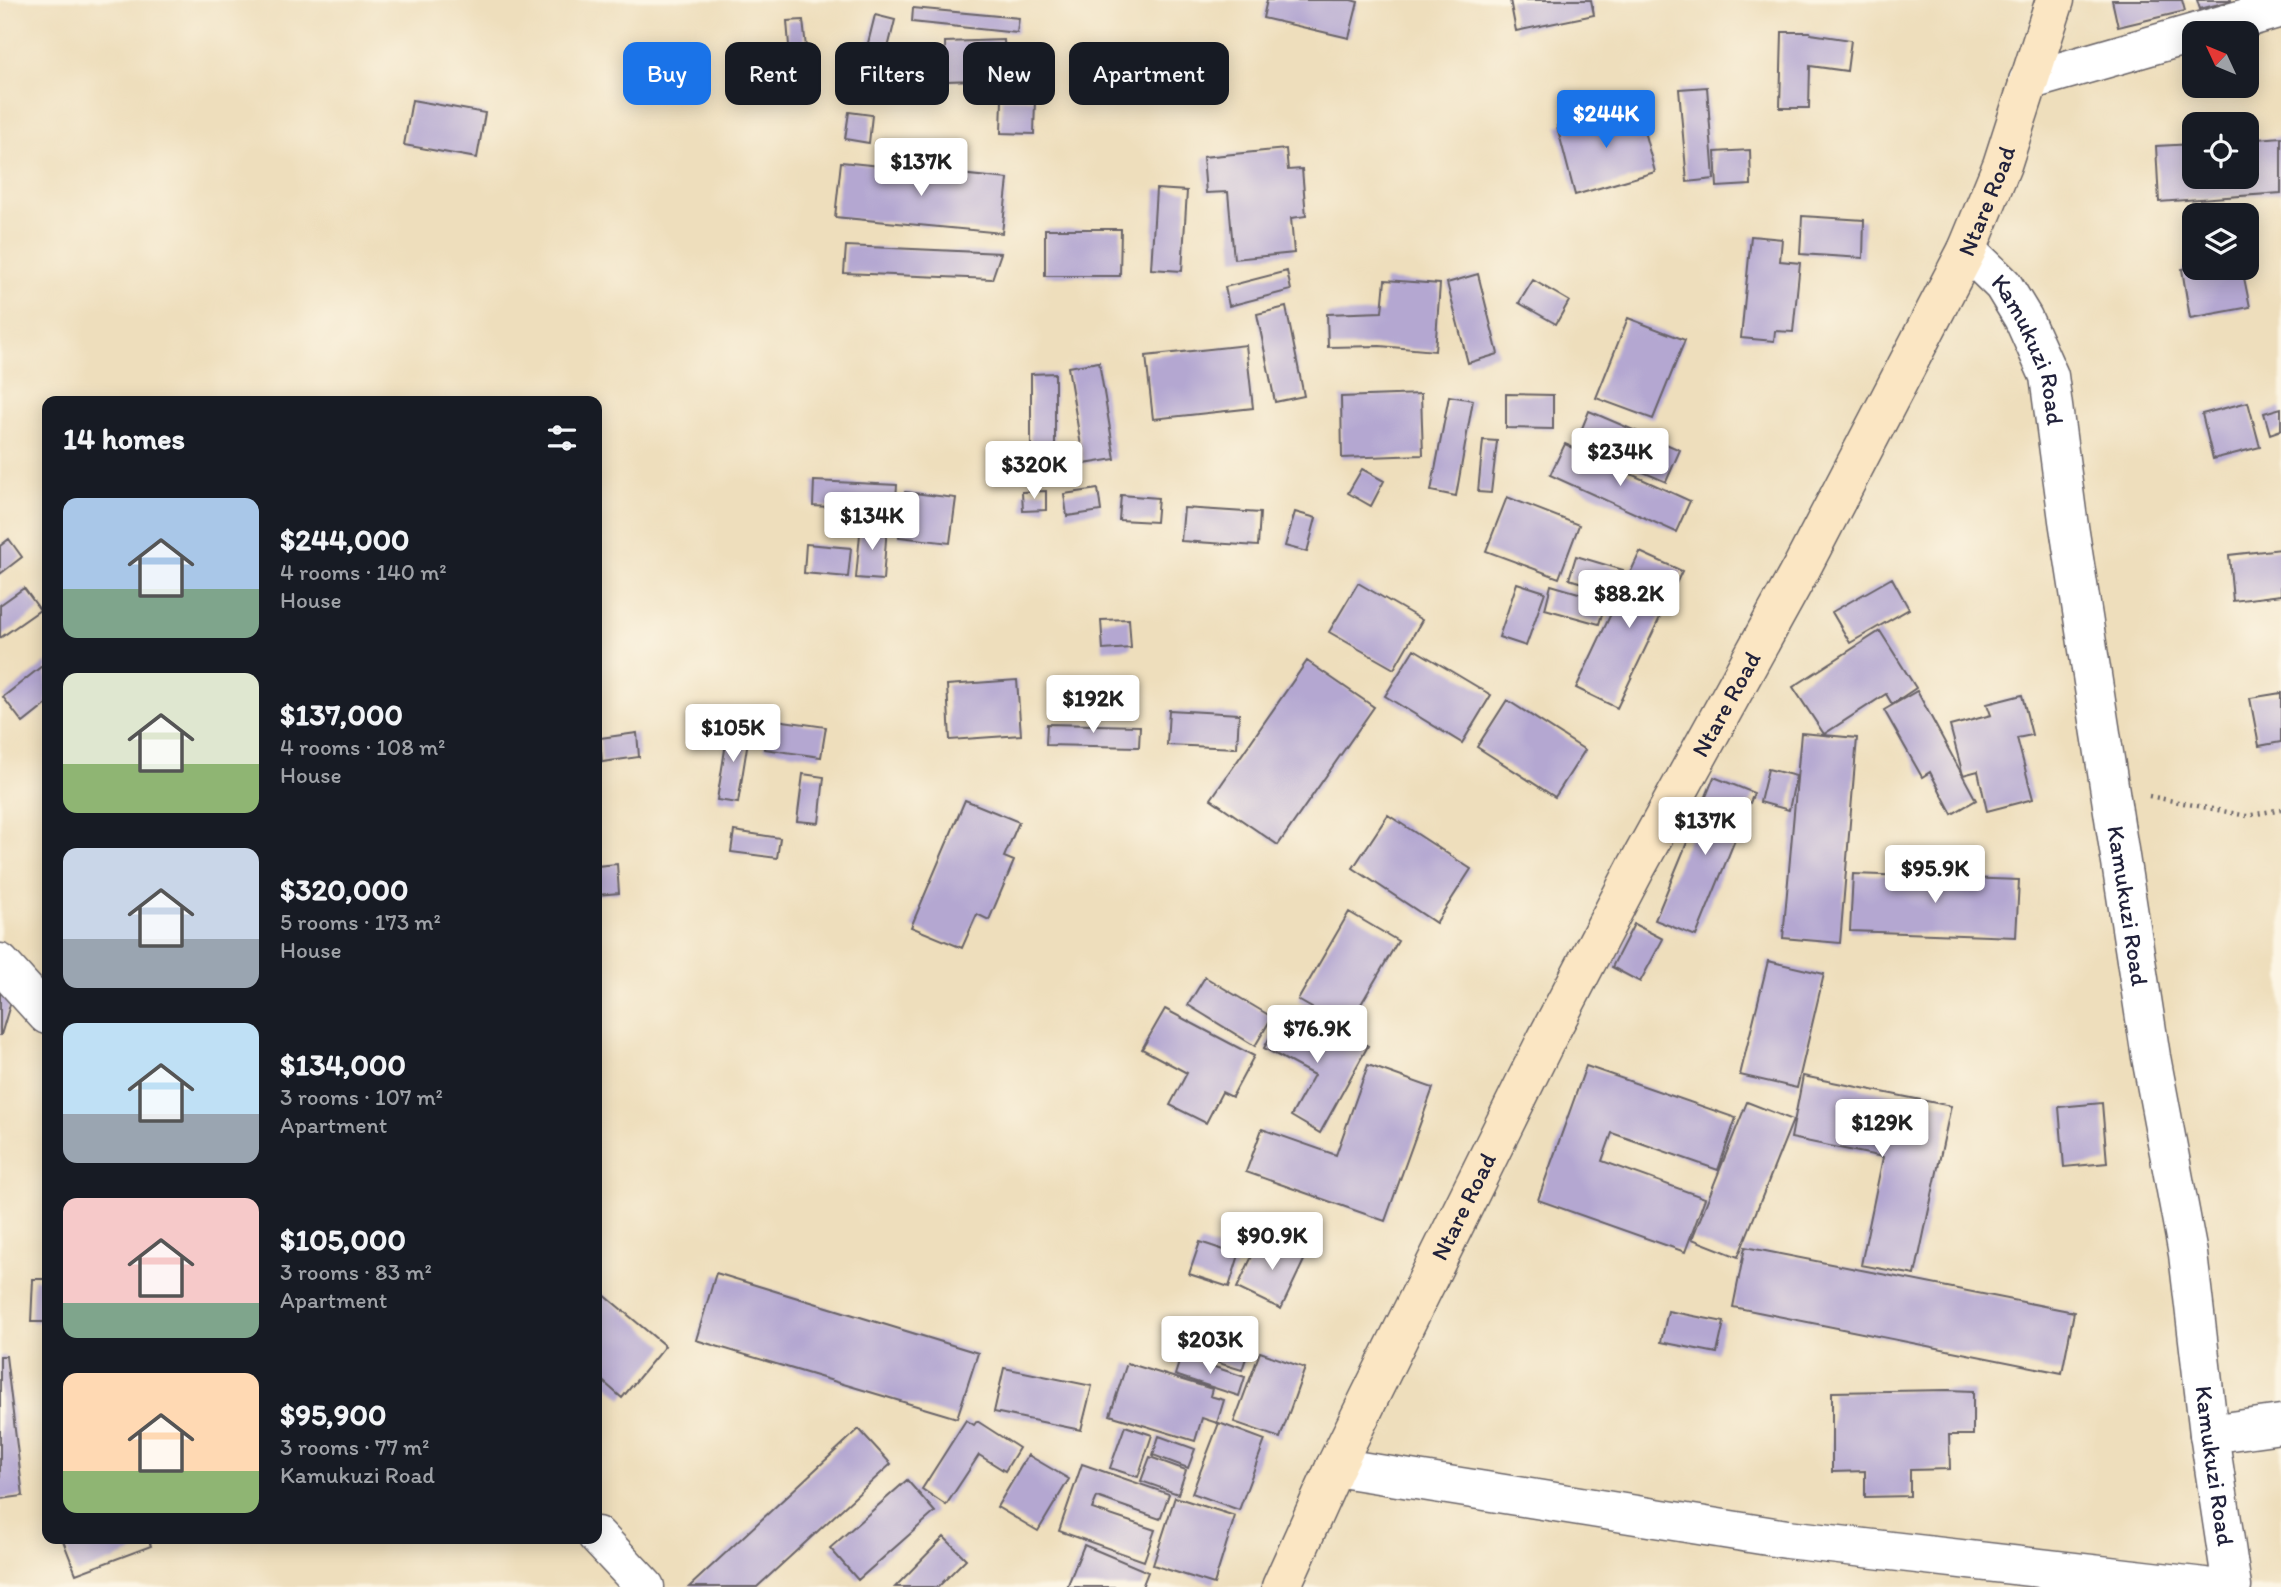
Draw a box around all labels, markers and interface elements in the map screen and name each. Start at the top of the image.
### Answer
north arrow [2182,21,2259,98]
map controls [2182,21,2259,280]
chip: Buy [623,42,711,105]
chip: Rent [725,42,821,105]
chip: Filters [835,42,949,105]
chip: New [963,42,1055,105]
chip: Apartment [1069,42,1229,105]
pin: $244K [1557,90,1655,150]
text: $244K [1573,99,1639,127]
button: locate [2182,112,2259,189]
pin: $137K [872,138,970,198]
street label: Ntare Road [1951,142,2021,260]
text: $137K [891,147,951,175]
button: layers [2182,203,2259,280]
street label: Kamukuzi Road [1986,267,2070,427]
icon: filters [543,419,581,457]
text: 14 homes [63,420,185,457]
pin: $234K [1571,428,1669,488]
text: $234K [1588,437,1652,465]
pin: $320K [985,442,1083,501]
text: $320K [1001,450,1067,478]
pin: $134K [823,492,921,552]
text: $134K [840,501,904,529]
text: $244,000 [280,521,410,558]
icon: home [119,526,203,610]
text: 4 rooms · 140 m² [280,558,447,586]
pin: $88.2K [1572,570,1686,630]
text: $88.2K [1594,579,1664,607]
text: House [280,586,342,614]
street label: Ntare Road [1685,646,1767,762]
pin: $192K [1044,676,1142,735]
text: $192K [1062,684,1124,712]
text: $137,000 [280,696,403,733]
icon: home [119,701,203,785]
pin: $105K [684,704,782,764]
text: $105K [701,713,765,741]
text: 4 rooms · 108 m² [280,733,445,761]
text: House [280,761,342,789]
pin: $137K [1656,798,1754,857]
text: $137K [1675,806,1735,834]
street label: Kamukuzi Road [2101,824,2155,988]
pin: $95.9K [1878,846,1992,905]
text: $95.9K [1901,854,1969,882]
text: $320,000 [280,871,408,908]
icon: home [119,876,203,960]
text: 5 rooms · 173 m² [280,908,441,936]
text: House [280,936,342,964]
pin: $76.9K [1260,1006,1374,1065]
text: $76.9K [1283,1014,1351,1042]
text: $134,000 [280,1046,406,1083]
icon: home [119,1051,203,1135]
text: 3 rooms · 107 m² [280,1083,443,1111]
pin: $129K [1833,1100,1931,1159]
text: $129K [1851,1108,1913,1136]
text: Apartment [280,1111,387,1139]
street label: Ntare Road [1424,1148,1502,1265]
pin: $90.9K [1215,1212,1329,1272]
text: $105,000 [280,1221,406,1258]
text: $90.9K [1237,1221,1307,1249]
icon: home [119,1226,203,1310]
text: 3 rooms · 83 m² [280,1258,432,1286]
text: Apartment [280,1286,387,1314]
pin: $203K [1161,1316,1259,1376]
text: $203K [1177,1325,1243,1353]
street label: Kamukuzi Road [2189,1384,2241,1548]
text: $95,900 [280,1396,386,1433]
icon: home [119,1401,203,1485]
text: 3 rooms · 77 m² [280,1433,430,1461]
text: Kamukuzi Road [280,1461,435,1489]

